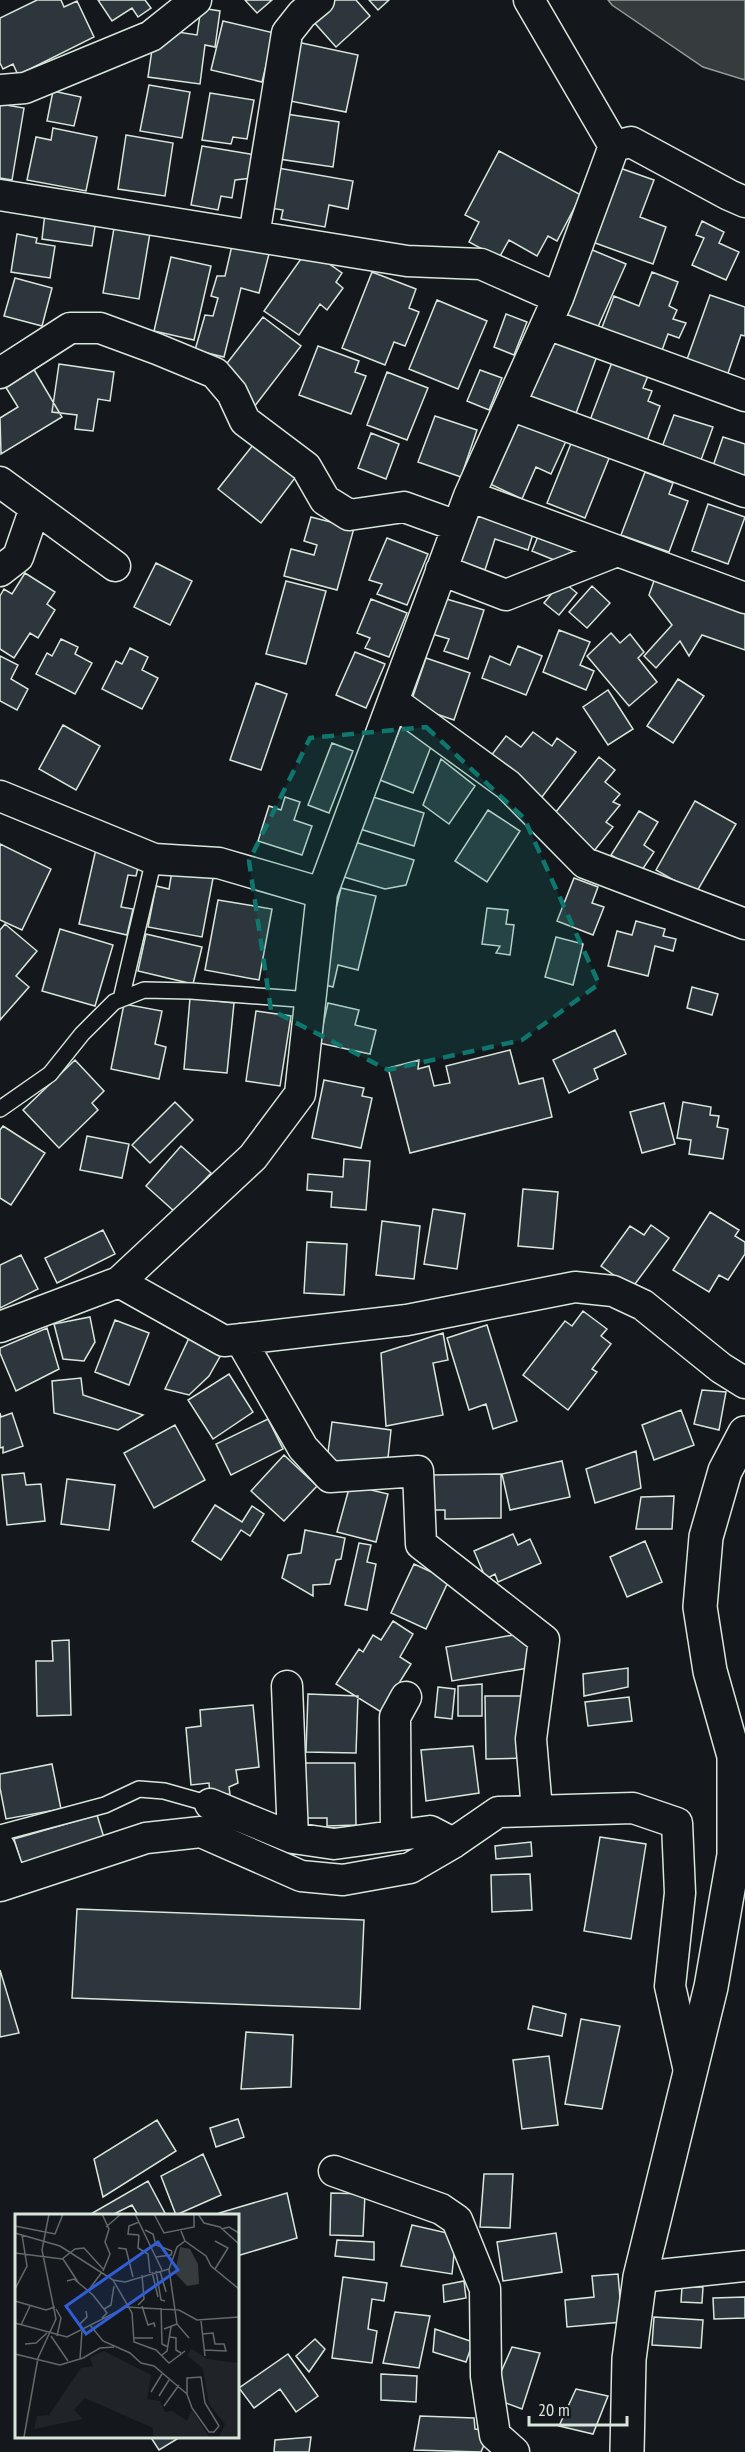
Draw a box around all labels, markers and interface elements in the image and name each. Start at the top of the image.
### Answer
inset map [15,2214,238,2437]
scale bar [529,2389,626,2427]
text: 20 m [538,2398,570,2421]

